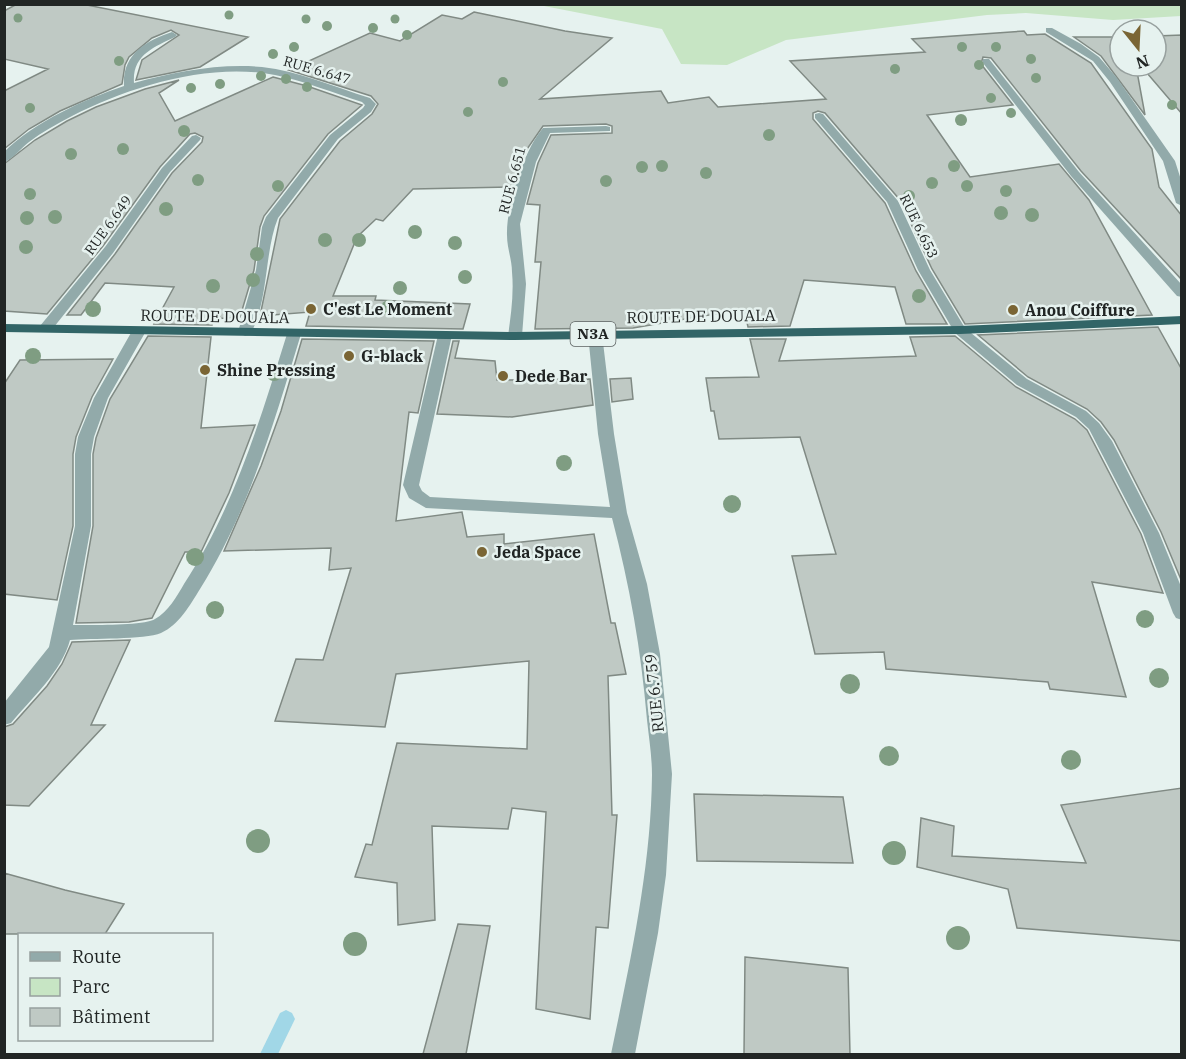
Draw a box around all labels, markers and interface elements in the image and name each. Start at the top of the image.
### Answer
north arrow [1108,18,1168,78]
text: N [1134,51,1152,74]
street label: RUE 6.647 [281,52,353,88]
street label: RUE 6.651 [494,144,530,216]
street label: RUE 6.653 [896,191,942,261]
street label: RUE 6.649 [80,192,136,258]
place label: C'est Le Moment [323,299,452,319]
place label: Anou Coiffure [1025,300,1135,320]
marker: C'est Le Moment [304,302,318,316]
marker: Anou Coiffure [1006,303,1020,317]
street label: ROUTE DE DOUALA [140,305,290,327]
street label: ROUTE DE DOUALA [626,305,776,327]
road number: N3A [570,322,616,346]
place label: G-black [361,346,423,366]
marker: G-black [342,349,356,363]
place label: Shine Pressing [217,360,336,380]
marker: Shine Pressing [198,363,212,377]
place label: Dede Bar [515,366,588,386]
marker: Dede Bar [496,369,510,383]
place label: Jeda Space [494,542,581,562]
marker: Jeda Space [475,545,489,559]
street label: RUE 6.759 [640,653,668,733]
legend [18,933,213,1041]
text: Route [72,945,121,968]
text: Parc [72,975,110,998]
text: Bâtiment [72,1005,150,1028]

